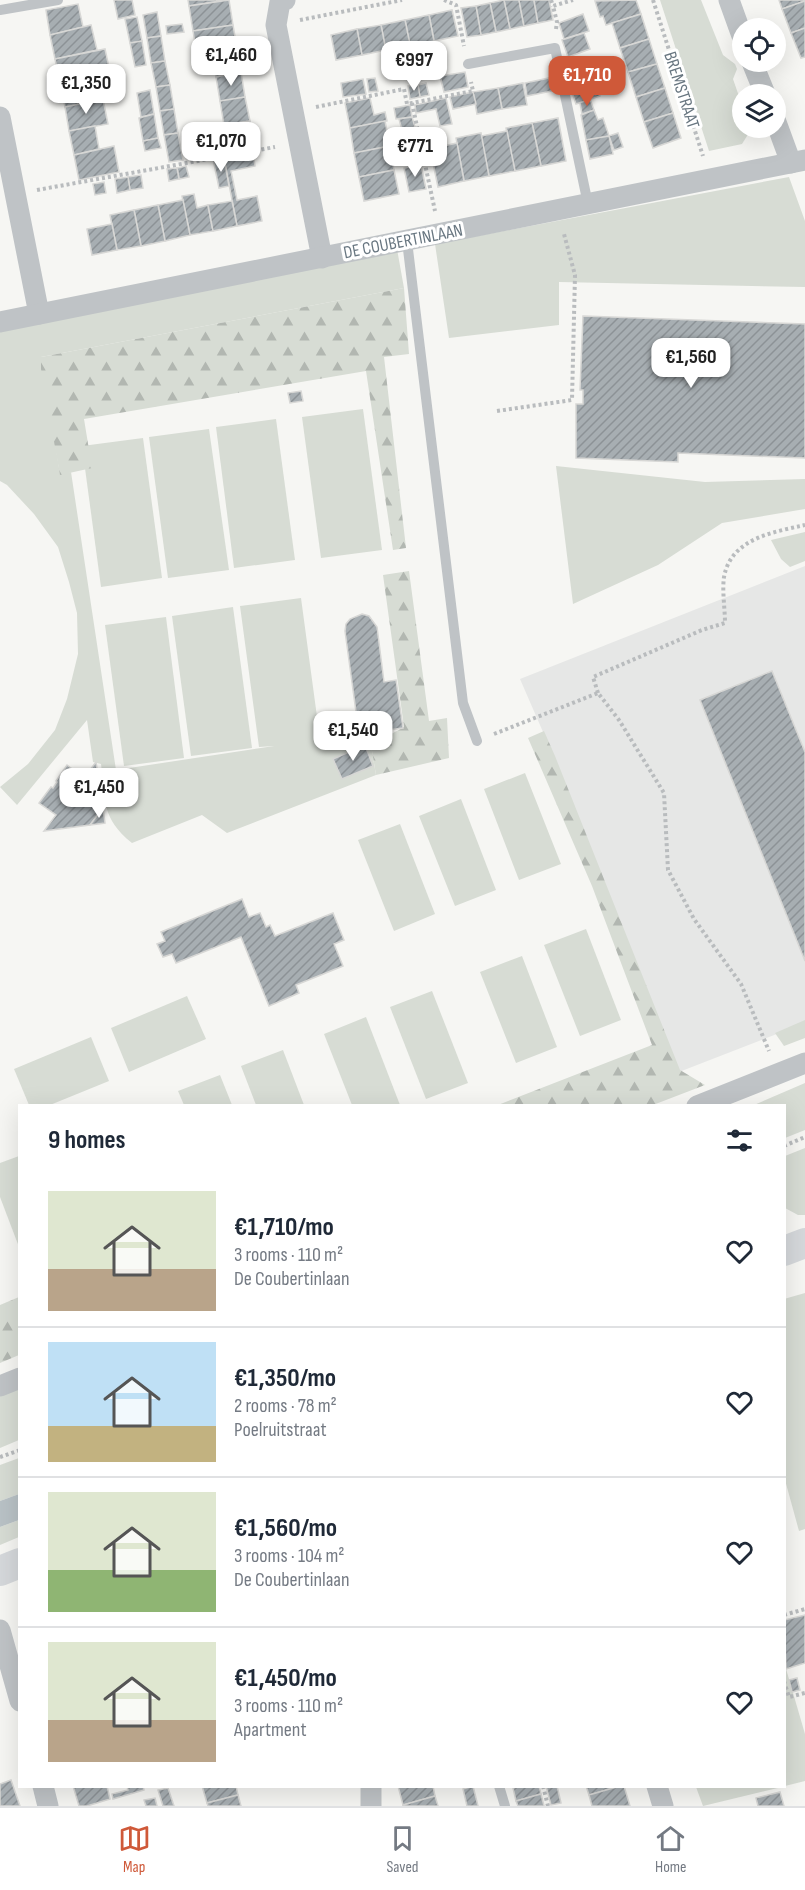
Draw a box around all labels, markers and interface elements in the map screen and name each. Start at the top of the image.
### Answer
map controls [732,18,786,138]
button: locate [732,18,786,72]
pin: €1,460 [182,36,280,87]
pin: €997 [378,41,450,92]
text: €1,460 [205,43,257,67]
text: €997 [395,48,433,72]
street label: BREMSTRAAT [659,49,704,131]
pin: €1,710 [538,56,636,107]
text: €1,710 [563,63,611,87]
pin: €1,350 [37,64,135,115]
text: €1,350 [61,71,111,95]
button: layers [732,84,786,138]
pin: €1,070 [172,122,270,173]
pin: €771 [379,127,451,178]
text: €1,070 [196,129,246,153]
text: €771 [397,134,433,158]
street label: DE COUBERTINLAAN [342,220,464,263]
pin: €1,560 [642,338,740,389]
text: €1,560 [665,345,717,369]
pin: €1,540 [304,711,402,762]
text: €1,540 [327,718,379,742]
pin: €1,450 [50,768,148,819]
text: €1,450 [73,775,125,799]
icon: filters [723,1124,756,1157]
text: 9 homes [48,1125,126,1156]
text: €1,710/mo [234,1212,334,1243]
icon: home [96,1215,168,1287]
icon: heart [723,1235,756,1268]
text: 3 rooms · 110 m² [234,1243,343,1267]
text: De Coubertinlaan [234,1267,350,1291]
text: €1,350/mo [234,1363,336,1394]
icon: home [96,1366,168,1438]
icon: heart [723,1386,756,1419]
text: 2 rooms · 78 m² [234,1394,337,1418]
text: Poelruitstraat [234,1418,326,1442]
text: €1,560/mo [234,1513,337,1544]
icon: home [96,1516,168,1588]
icon: heart [723,1536,756,1569]
text: 3 rooms · 104 m² [234,1544,344,1568]
text: De Coubertinlaan [234,1568,350,1592]
text: €1,450/mo [234,1663,337,1694]
icon: home [96,1666,168,1738]
icon: heart [723,1686,756,1719]
text: 3 rooms · 110 m² [234,1694,343,1718]
text: Apartment [234,1718,307,1742]
tab: Map [118,1822,151,1877]
tab: Saved [386,1822,419,1877]
tab: Home [654,1822,687,1877]

